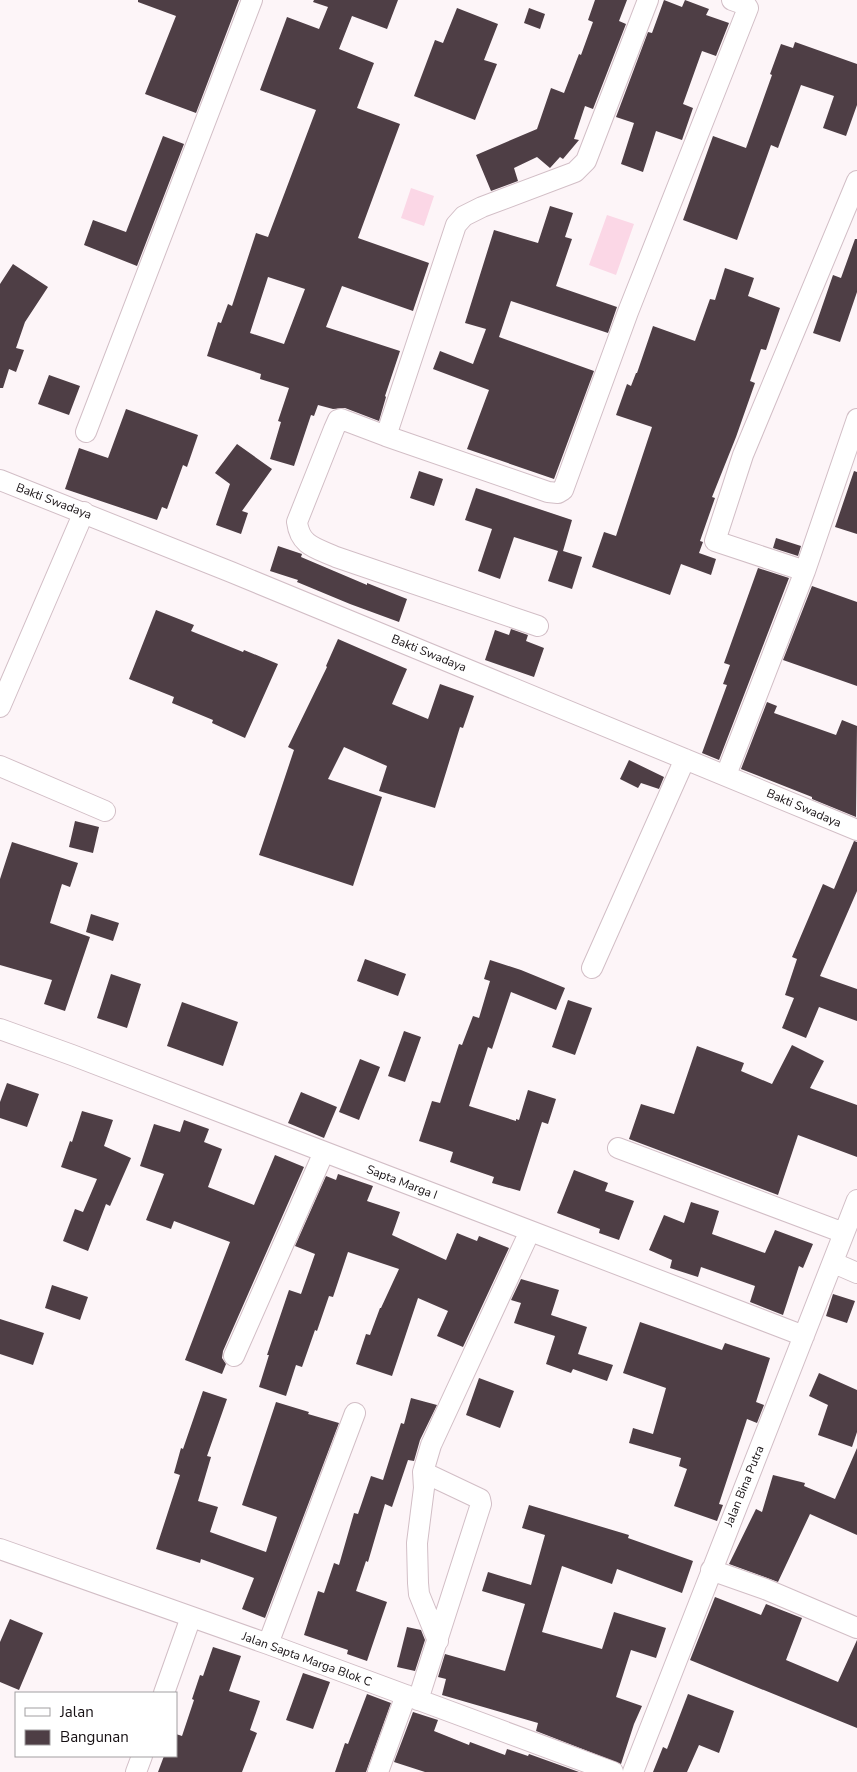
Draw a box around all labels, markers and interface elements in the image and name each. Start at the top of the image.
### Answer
street label: Bakti Swadaya [14,479,94,523]
street label: Bakti Swadaya [389,631,469,675]
street label: Bakti Swadaya [764,785,844,831]
street label: Sapta Marga I [364,1161,440,1203]
street label: Jalan Bina Putra [720,1443,768,1530]
street label: Jalan Sapta Marga Blok C [239,1628,374,1690]
legend [15,1692,178,1757]
text: Jalan [59,1702,94,1722]
text: Bangunan [60,1727,129,1747]

